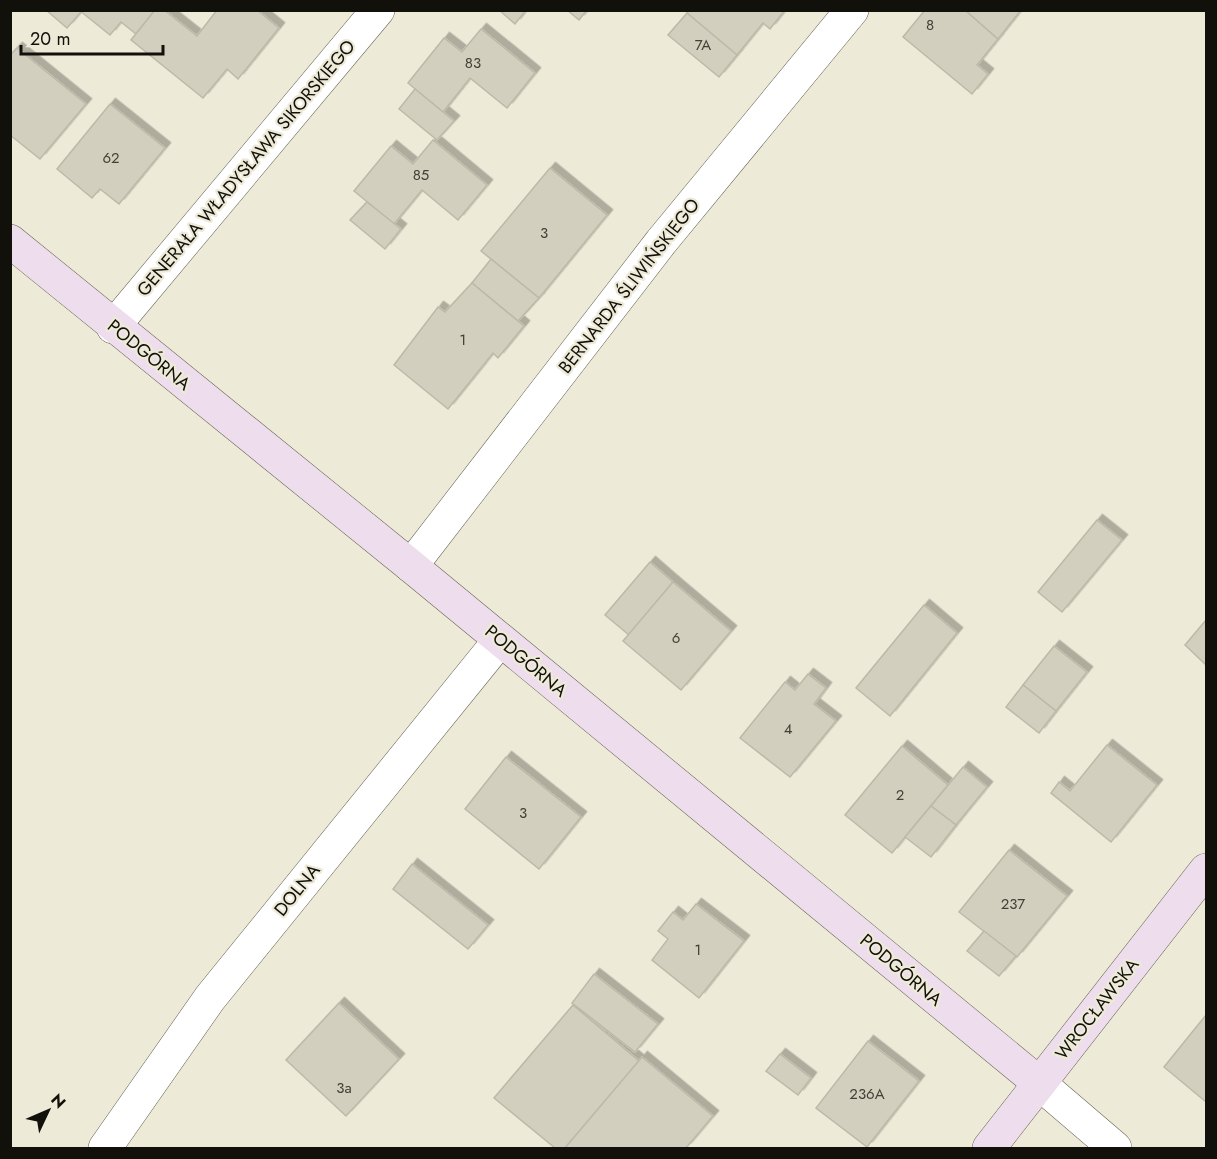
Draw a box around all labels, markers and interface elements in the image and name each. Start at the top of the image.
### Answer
house number: 8 [926,14,934,36]
scale bar [21,18,164,56]
text: 20 m [30,26,70,52]
street label: GENERAŁA WŁADYSŁAWA SIKORSKIEGO [131,34,361,302]
house number: 7A [695,34,711,56]
house number: 83 [465,52,481,74]
house number: 62 [102,147,120,169]
house number: 85 [413,164,429,186]
street label: BERNARDA ŚLIWIŃSKIEGO [552,193,706,379]
house number: 3 [540,222,548,244]
street label: PODGÓRNA [102,313,196,397]
house number: 1 [460,329,466,351]
street label: PODGÓRNA [479,619,573,703]
house number: 6 [672,627,680,649]
house number: 4 [784,718,793,740]
house number: 2 [896,784,904,806]
house number: 3 [519,802,527,824]
street label: DOLNA [268,858,326,922]
house number: 237 [1001,893,1025,915]
street label: PODGÓRNA [854,928,948,1012]
house number: 1 [695,939,701,961]
street label: WROCŁAWSKA [1049,952,1145,1065]
house number: 3a [336,1077,352,1099]
north arrow [18,1081,78,1141]
house number: 236A [849,1083,885,1105]
text: N [46,1088,71,1113]

